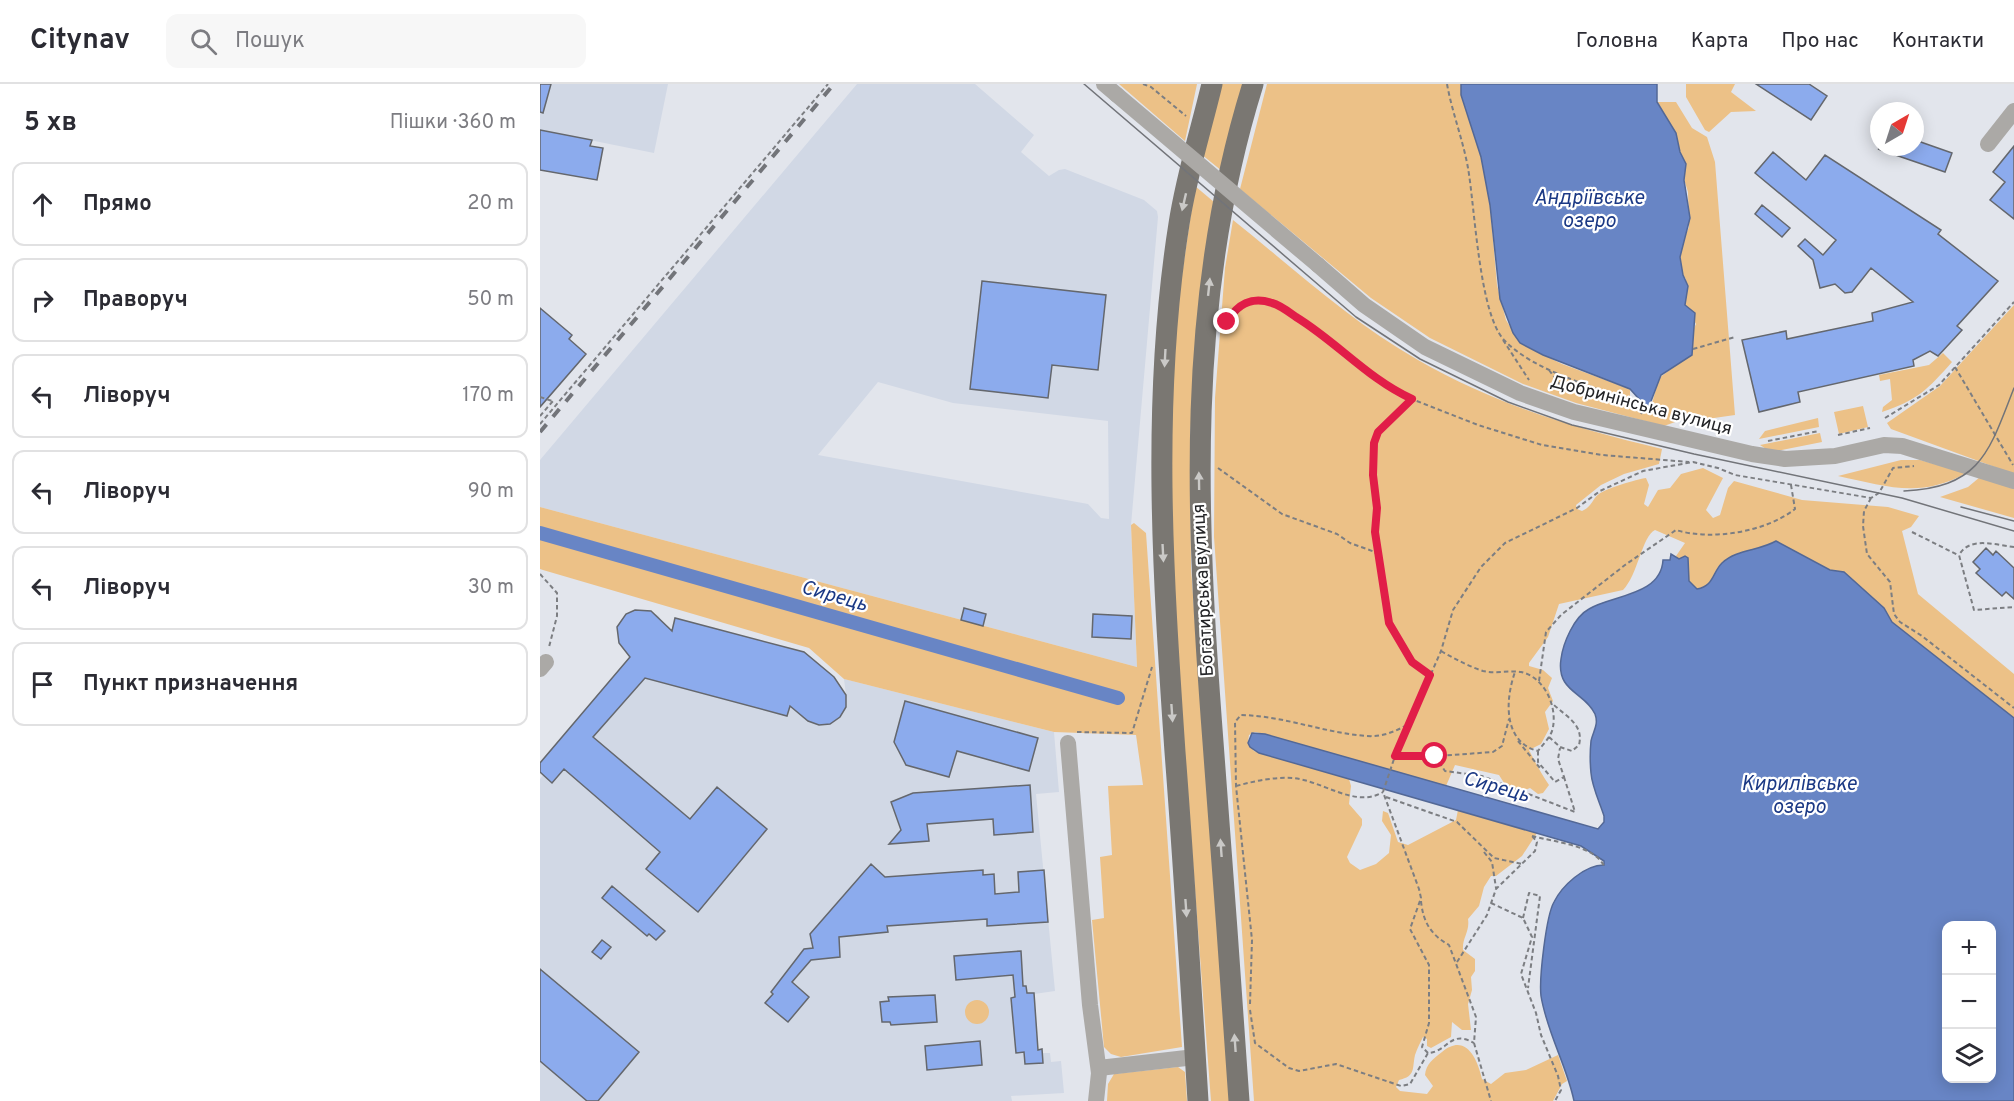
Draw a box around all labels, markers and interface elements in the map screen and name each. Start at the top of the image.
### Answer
search box [166,14,586,68]
text: Citynav [30,23,130,59]
icon: search [187,25,220,58]
text: Пошук [235,28,305,55]
text: Головна [1576,28,1658,55]
text: Карта [1691,28,1748,55]
text: Про нас [1781,28,1859,55]
text: Контакти [1892,28,1984,55]
north arrow [1870,102,1924,156]
text: 5 хв [24,107,77,140]
text: Пішки · 360 m [390,110,516,136]
water label: Андріївське озеро [1534,186,1645,235]
icon: ahead [26,188,59,221]
text: Прямо [83,191,152,218]
text: 20 m [467,191,514,217]
one-way arrow [1178,193,1188,211]
one-way arrow [1204,277,1214,296]
icon: right [26,284,59,317]
text: Праворуч [83,287,188,314]
text: 50 m [467,287,514,313]
route end [1213,308,1239,334]
one-way arrow [1160,348,1169,367]
street label: Добринінська вулиця [1548,371,1734,441]
icon: left [26,380,59,413]
text: Ліворуч [83,383,171,410]
text: 170 m [462,383,514,409]
one-way arrow [1194,472,1204,491]
icon: left [26,476,59,509]
text: Ліворуч [83,479,171,506]
text: 90 m [468,479,514,505]
street label: Богатирська вулиця [1188,503,1220,677]
one-way arrow [1159,543,1168,562]
icon: left [26,572,59,605]
text: Ліворуч [83,575,171,602]
text: 30 m [468,575,514,601]
water label: Сирець [798,575,870,619]
icon: arrive [26,668,59,701]
text: Пункт призначення [83,671,298,698]
one-way arrow [1168,704,1177,723]
route start [1421,742,1447,768]
water label: Сирець [1460,766,1532,810]
water label: Кирилівське озеро [1741,772,1857,821]
one-way arrow [1216,839,1226,858]
one-way arrow [1181,898,1191,917]
map controls [1942,921,1996,1083]
button: + [1942,921,1996,975]
button: − [1942,975,1996,1029]
button: layers [1942,1029,1996,1083]
one-way arrow [1231,1033,1240,1052]

